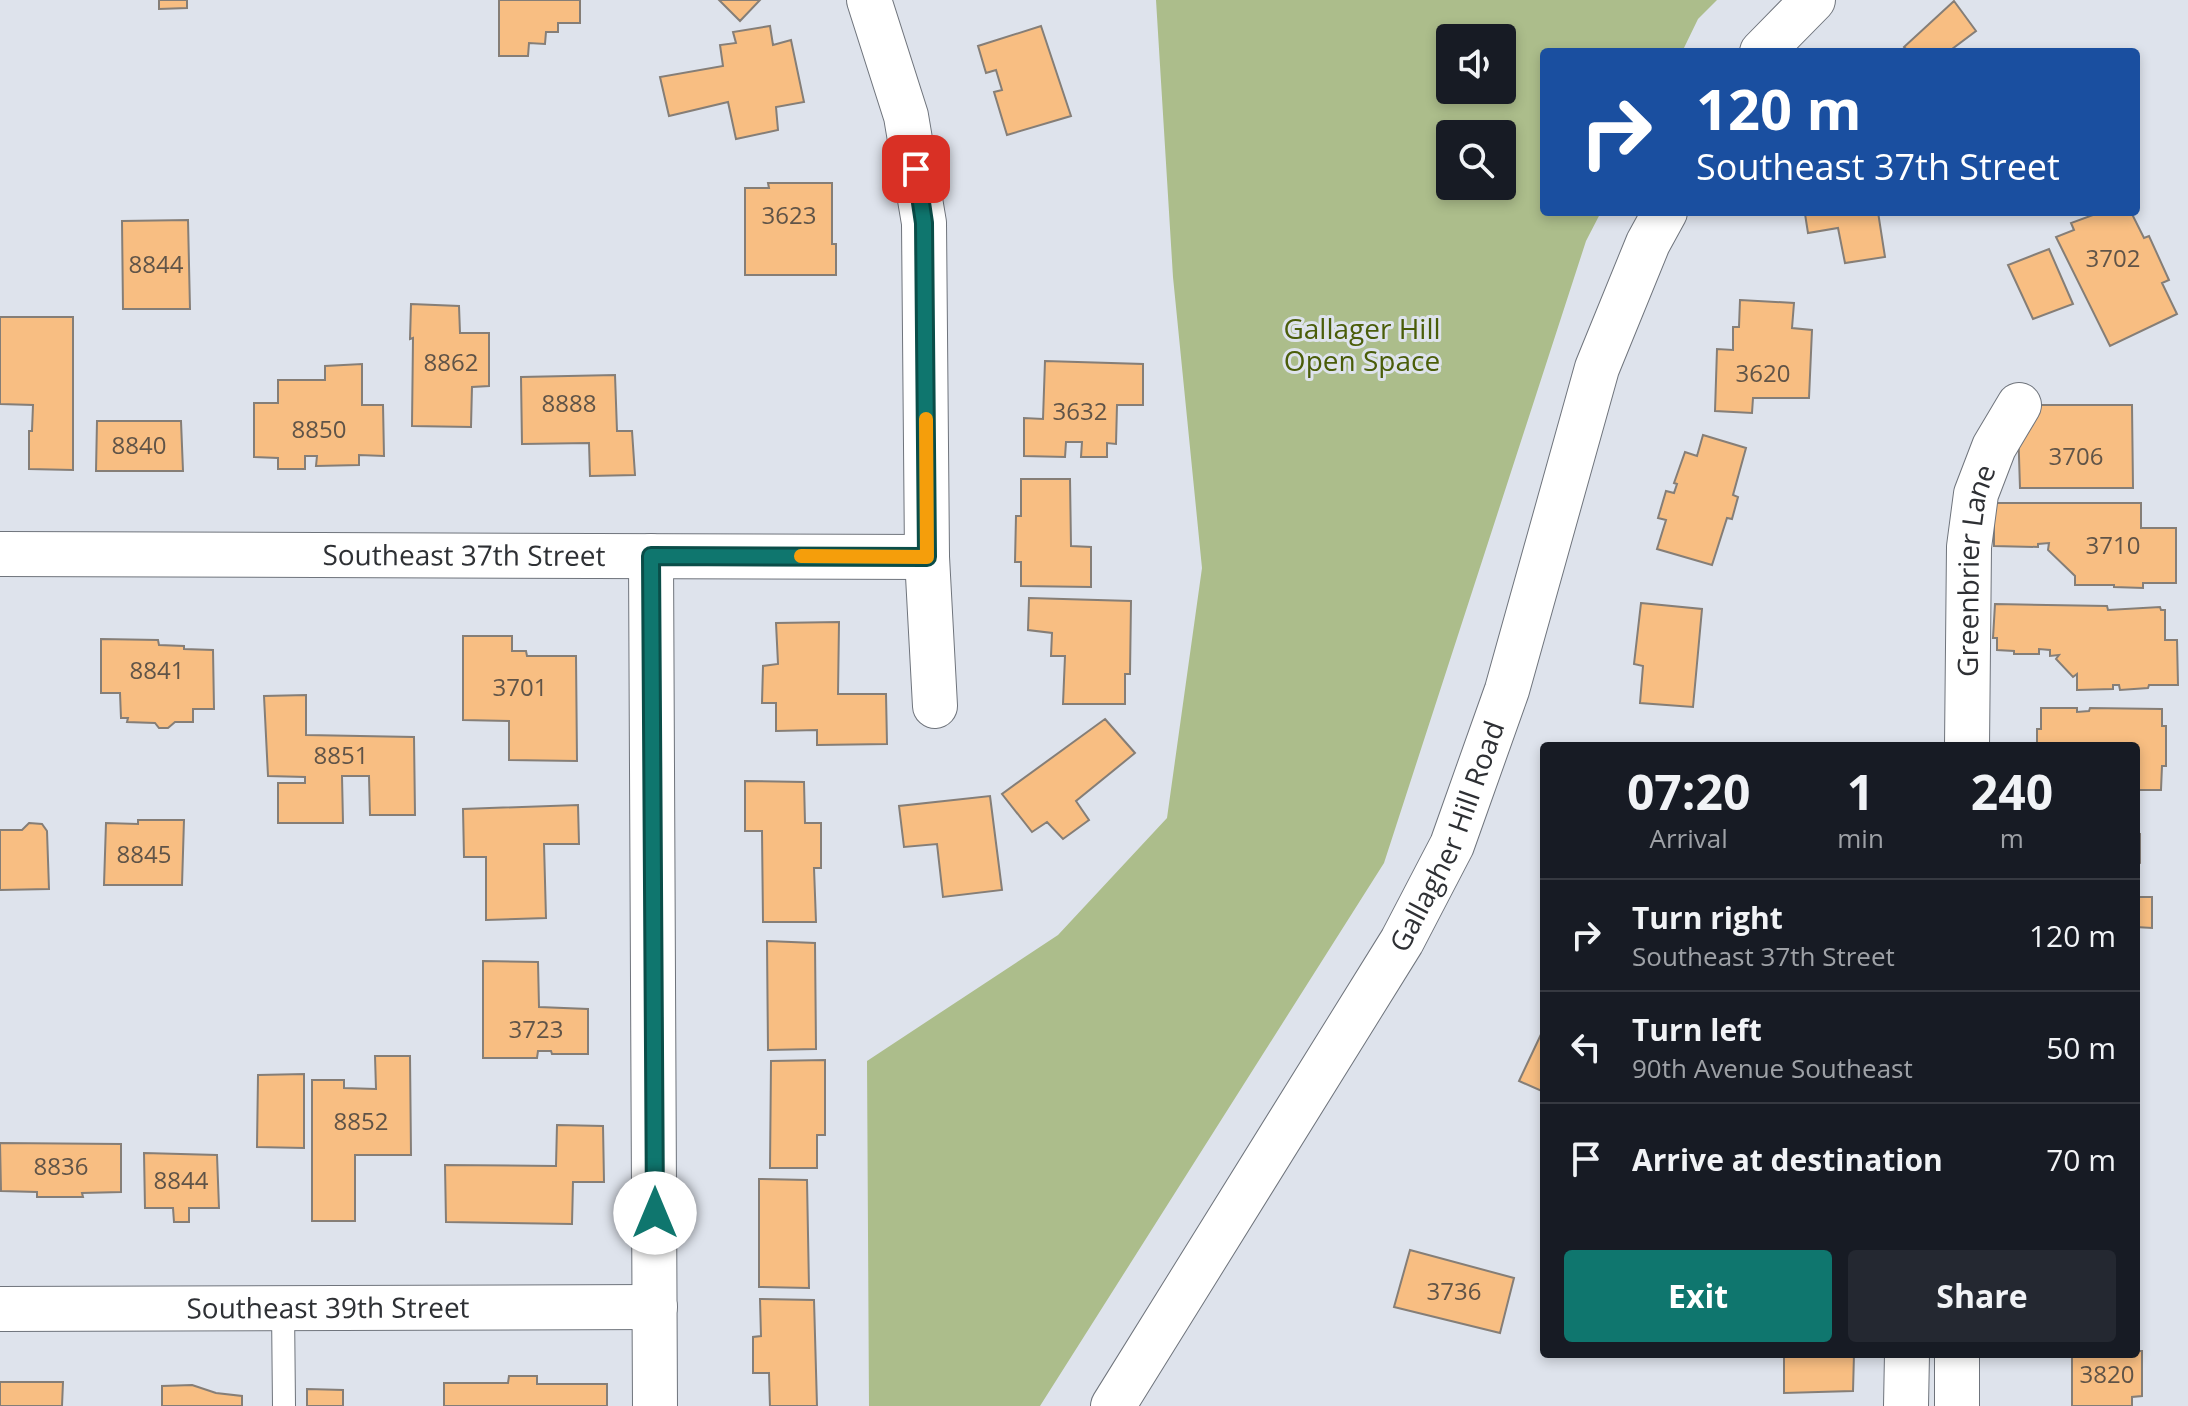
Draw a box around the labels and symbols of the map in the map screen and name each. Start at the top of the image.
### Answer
pin [882,135,950,203]
house number: 3623 [762,198,816,231]
house number: 3702 [2086,241,2140,274]
house number: 8844 [129,247,184,280]
park label: Gallager Hill Open Space [1283,309,1441,379]
house number: 8862 [424,345,478,378]
house number: 3620 [1736,356,1790,389]
house number: 8888 [542,386,596,419]
house number: 3632 [1053,394,1107,427]
house number: 8850 [292,412,346,445]
house number: 8840 [112,428,166,461]
house number: 3706 [2049,439,2103,472]
street label: Greenbrier Lane [1948,458,2004,677]
house number: 3710 [2086,528,2140,561]
street label: Southeast 37th Street [322,535,606,574]
house number: 8841 [130,653,184,686]
house number: 3701 [493,670,547,703]
street label: Gallagher Hill Road [1380,715,1513,958]
house number: 8851 [314,738,368,771]
house number: 8845 [117,837,171,870]
house number: 3723 [509,1012,563,1045]
house number: 8852 [334,1104,388,1137]
house number: 8836 [34,1149,88,1182]
house number: 8844 [154,1163,209,1196]
position arrow [613,1171,697,1255]
house number: 3736 [1427,1274,1481,1307]
street label: Southeast 39th Street [186,1288,470,1326]
house number: 3820 [2080,1357,2134,1390]

